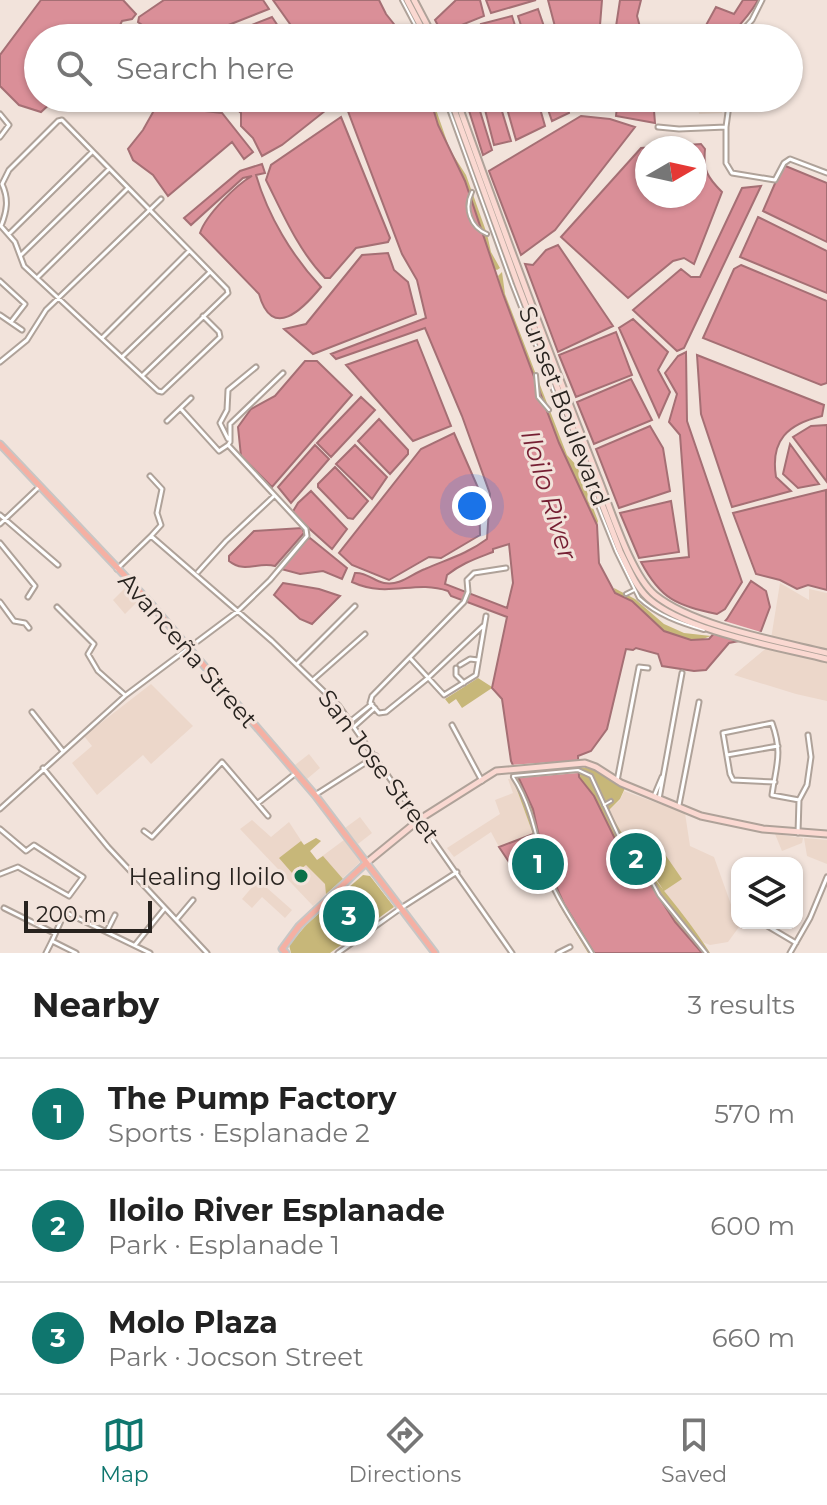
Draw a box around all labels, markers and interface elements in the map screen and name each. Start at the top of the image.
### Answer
search box [24,24,803,112]
icon: search [52,46,96,90]
text: Search here [116,50,294,87]
north arrow [635,136,707,208]
street label: Sunset Boulevard [513,302,615,510]
water label: Iloilo River [514,426,584,564]
your location [452,486,492,526]
street label: Avanceña Street [113,566,264,734]
street label: San Jose Street [312,684,446,848]
pin: 2 [610,829,662,889]
pin: 1 [512,834,564,894]
map controls [731,857,803,929]
button: layers [731,857,803,929]
place label: Healing Iloilo [129,862,285,891]
marker: Healing Iloilo [292,867,310,885]
pin: 3 [323,886,375,946]
scale bar [24,897,152,933]
text: 200 m [36,901,107,928]
text: Nearby [32,984,159,1026]
text: 3 results [688,989,795,1021]
text: The Pump Factory [108,1080,396,1117]
text: 1 [53,1098,63,1130]
text: 570 m [714,1098,795,1130]
text: Sports · Esplanade 2 [108,1117,370,1149]
text: Iloilo River Esplanade [108,1192,445,1229]
text: 2 [50,1210,66,1242]
text: 600 m [710,1210,795,1242]
text: Park · Esplanade 1 [108,1229,340,1261]
text: Molo Plaza [108,1304,278,1341]
text: 3 [50,1322,66,1354]
text: 660 m [712,1322,795,1354]
text: Park · Jocson Street [108,1341,364,1373]
tab: Map [100,1413,149,1488]
tab: Directions [349,1413,461,1488]
tab: Saved [661,1413,727,1488]

